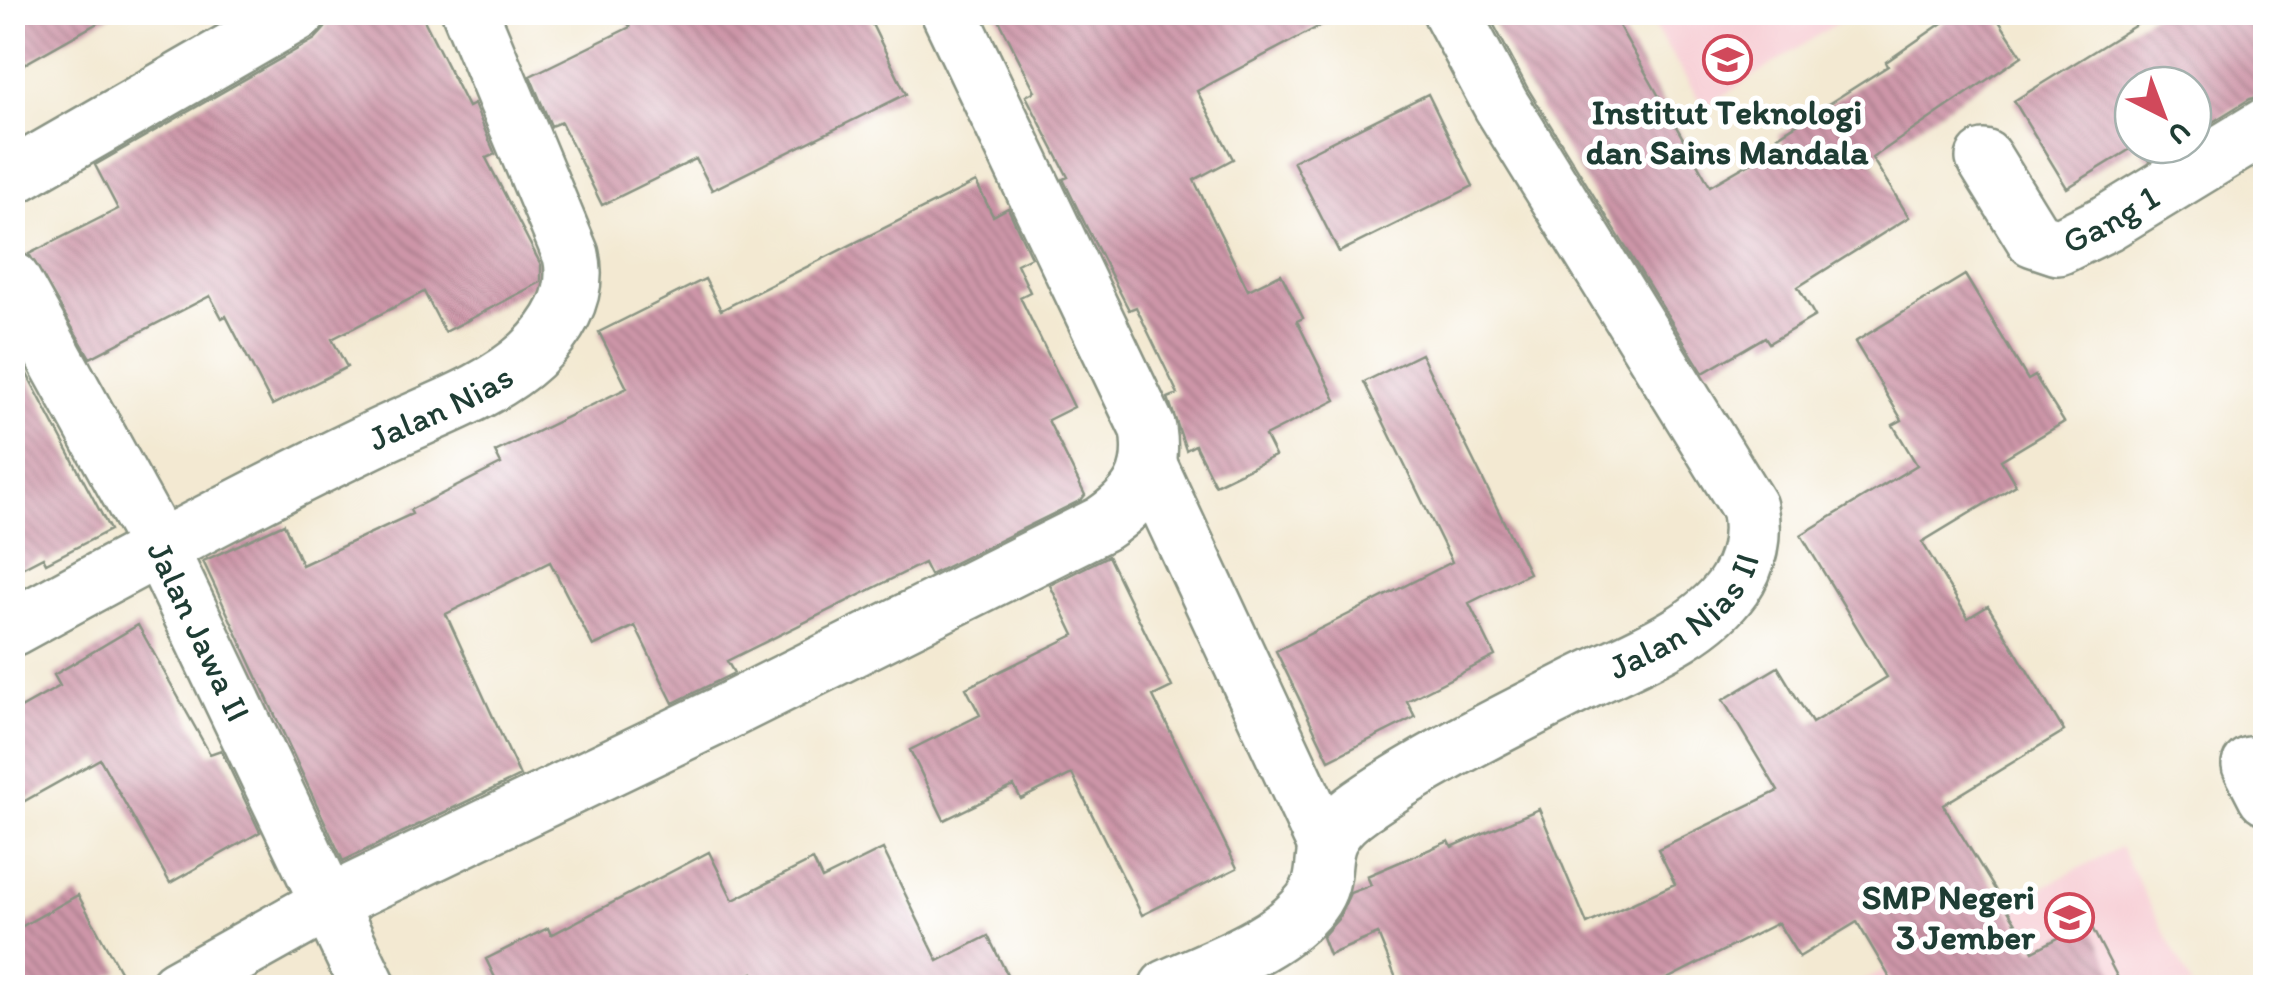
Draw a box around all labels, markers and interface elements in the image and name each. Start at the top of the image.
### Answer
school or university icon: Institut Teknologi dan Sains Mandala [1701,34,1753,86]
north arrow [2113,65,2213,165]
place label: Institut Teknologi dan Sains Mandala [1586,91,1869,173]
text: U [2161,115,2198,152]
street label: Gang 1 [2055,175,2167,263]
street label: Jalan Nias [361,355,521,460]
street label: Jalan Jawa II [138,534,260,728]
street label: Jalan Nias II [1602,548,1768,688]
place label: SMP Negeri 3 Jember [1862,876,2036,958]
school or university icon: SMP Negeri 3 Jember [2044,891,2096,943]

